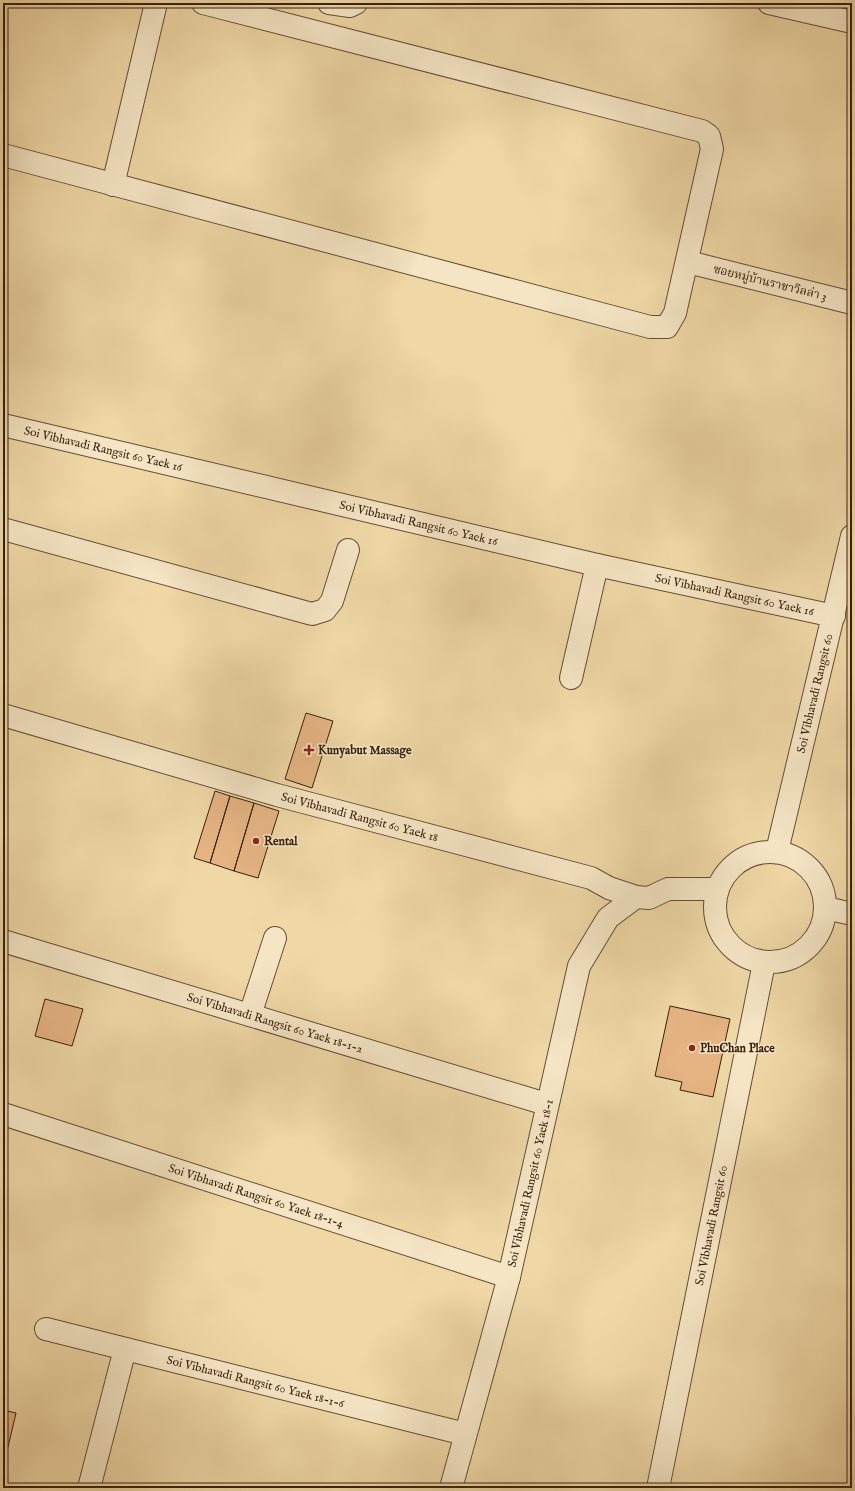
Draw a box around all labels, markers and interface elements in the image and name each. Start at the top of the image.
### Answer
street label: ซอยหมู่บ้านราชาวิลล่า 3 [712,262,828,304]
street label: Soi Vibhavadi Rangsit 60 Yaek 16 [23,423,185,475]
street label: Soi Vibhavadi Rangsit 60 Yaek 16 [338,497,500,549]
street label: Soi Vibhavadi Rangsit 60 Yaek 16 [654,570,816,619]
street label: Soi Vibhavadi Rangsit 60 [793,632,836,755]
place label: Kunyabut Massage [318,743,412,759]
marker: Kunyabut Massage [303,744,315,756]
street label: Soi Vibhavadi Rangsit 60 Yaek 18 [280,789,440,845]
place label: Rental [264,834,298,849]
marker: Rental [251,836,261,846]
street label: Soi Vibhavadi Rangsit 60 Yaek 18-1-2 [185,989,365,1056]
place label: PhuChan Place [700,1041,775,1056]
marker: PhuChan Place [687,1043,697,1053]
street label: Soi Vibhavadi Rangsit 60 Yaek 18-1 [504,1098,556,1269]
street label: Soi Vibhavadi Rangsit 60 Yaek 18-1-4 [167,1160,346,1231]
street label: Soi Vibhavadi Rangsit 60 [692,1164,731,1287]
street label: Soi Vibhavadi Rangsit 60 Yaek 18-1-6 [165,1352,347,1411]

